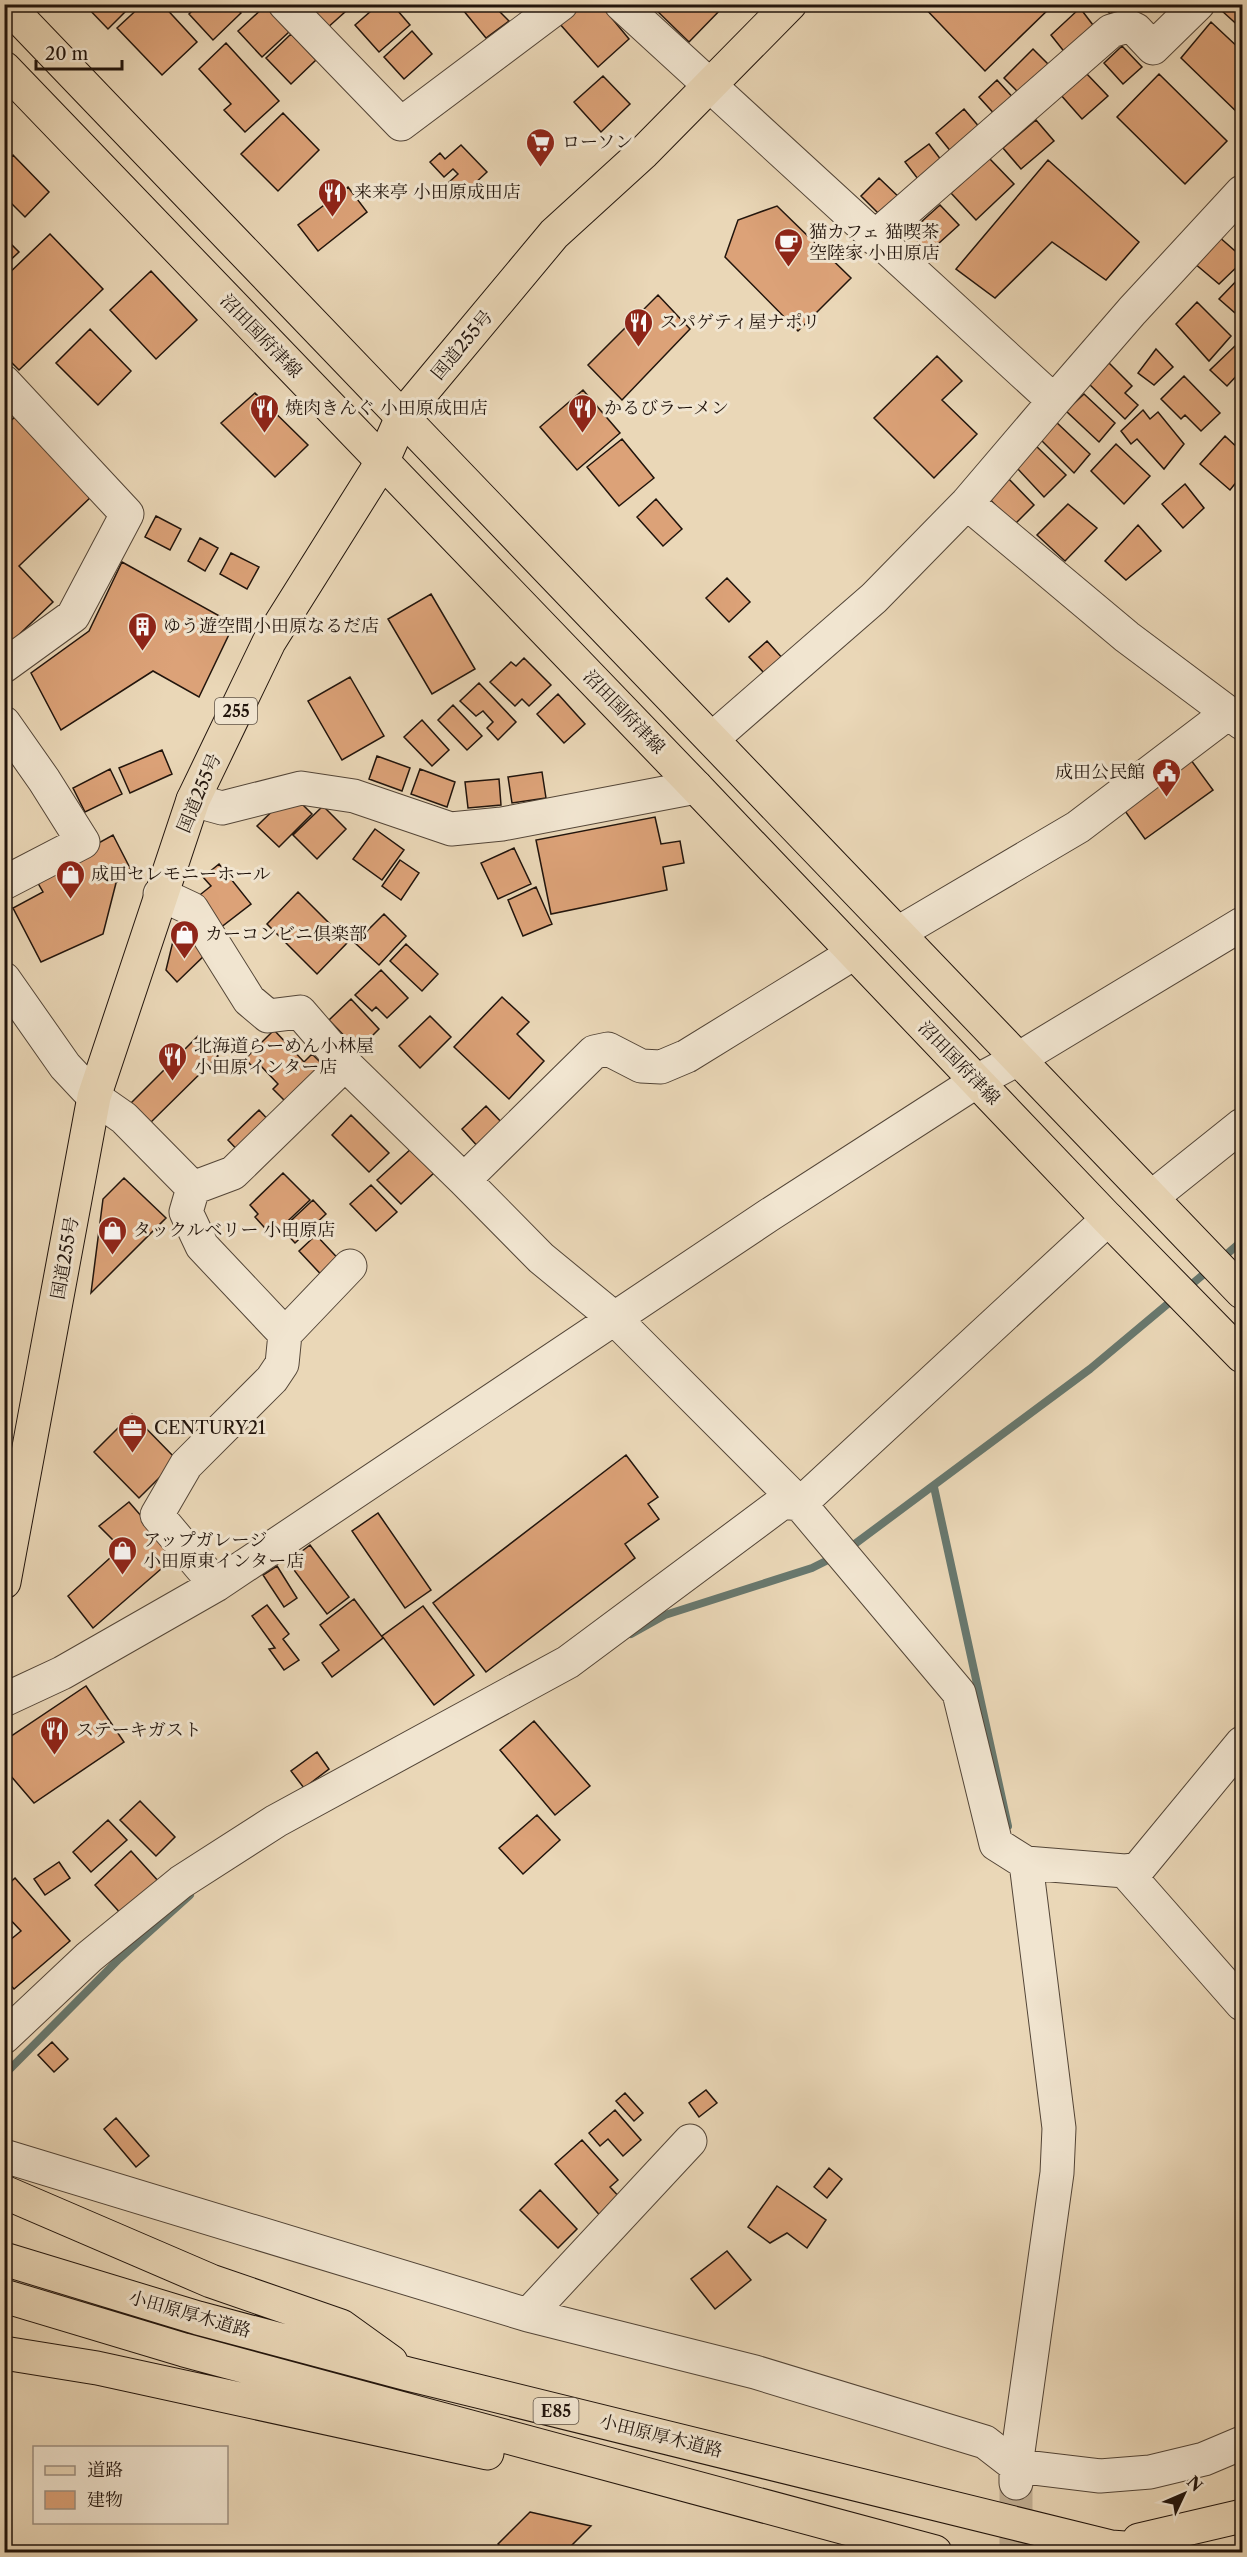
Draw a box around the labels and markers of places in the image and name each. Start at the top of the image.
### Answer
supermarket icon: ローソン [525,126,557,168]
place label: ローソン [562,131,633,153]
restaurant icon: 来来亭 小田原成田店 [317,176,349,218]
place label: 来来亭 小田原成田店 [354,181,521,203]
place label: 猫カフェ 猫喫茶 空陸家 小田原店 [809,221,940,264]
cafe icon: 猫カフェ 猫喫茶 空陸家 小田原店 [772,226,804,268]
restaurant icon: スパゲティ屋ナポリ [623,306,655,348]
place label: スパゲティ屋ナポリ [660,311,821,333]
restaurant icon: 焼肉きんぐ 小田原成田店 [248,392,280,434]
restaurant icon: かるびラーメン [567,392,599,434]
place label: 焼肉きんぐ 小田原成田店 [285,397,488,419]
place label: かるびラーメン [604,397,729,419]
building icon: ゆう遊空間小田原なるだ店 [126,610,158,652]
place label: ゆう遊空間小田原なるだ店 [163,615,379,637]
public building icon: 成田公民館 [1150,756,1182,798]
place label: 成田公民館 [1055,761,1145,783]
shop icon: 成田セレモニーホール [54,858,86,900]
place label: 成田セレモニーホール [91,863,271,885]
shop icon: カーコンビニ倶楽部 [168,918,200,960]
place label: カーコンビニ倶楽部 [205,923,367,945]
place label: 北海道らーめん小林屋 小田原インター店 [194,1035,374,1078]
restaurant icon: 北海道らーめん小林屋 小田原インター店 [157,1040,189,1082]
shop icon: タックルベリー 小田原店 [96,1214,128,1256]
place label: タックルベリー 小田原店 [133,1219,335,1241]
office icon: CENTURY21 [117,1412,149,1454]
place label: CENTURY21 [154,1417,266,1439]
place label: アップガレージ 小田原東インター店 [143,1529,304,1572]
shop icon: アップガレージ 小田原東インター店 [106,1534,138,1576]
restaurant icon: ステーキガスト [39,1714,71,1756]
place label: ステーキガスト [76,1719,202,1741]

